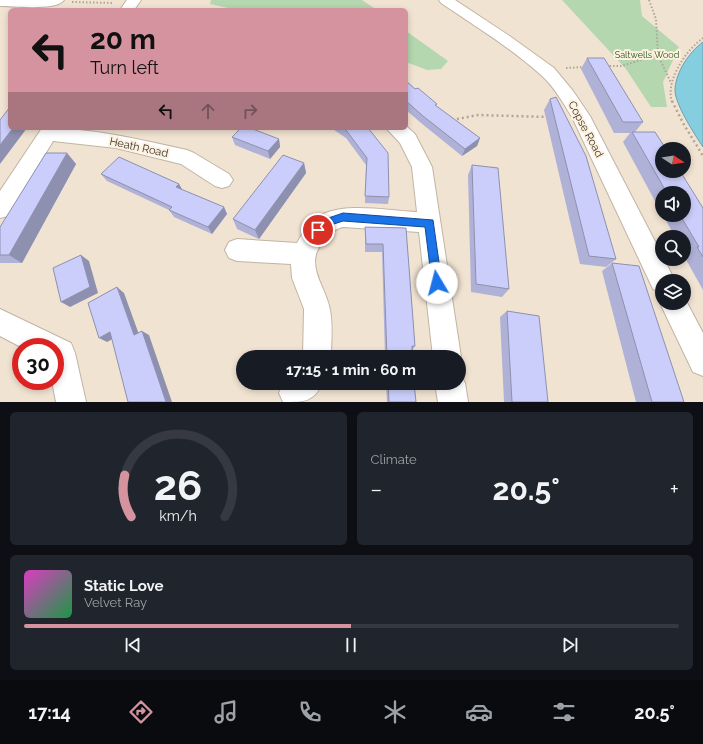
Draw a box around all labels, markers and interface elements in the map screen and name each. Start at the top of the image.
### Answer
text: 20 m [90,23,156,56]
icon: left [24,24,76,76]
park label: Saltwells Wood [615,50,680,60]
text: Turn left [90,57,159,78]
street label: Copse Road [565,99,606,160]
icon: left [155,100,177,122]
icon: ahead [197,100,219,122]
icon: right [239,100,261,122]
street label: Heath Road [108,135,170,160]
north arrow [655,142,691,178]
map controls [655,142,691,310]
button: sound [655,186,691,222]
pin [301,213,335,247]
icon: arrive [307,219,329,241]
button: search [655,230,691,266]
position arrow [416,262,458,304]
button: layers [655,274,691,310]
speed limit sign: 30 [12,338,64,390]
text: 17:15 · 1 min · 60 m [286,361,416,379]
text: Climate [371,452,417,467]
text: 26 [154,460,203,509]
text: 20.5° [492,472,560,507]
text: − [371,476,382,502]
text: + [670,476,679,502]
text: km/h [159,507,197,523]
text: Static Love [84,577,163,595]
text: Velvet Ray [84,595,147,610]
icon: previous [122,634,144,656]
icon: pause [340,634,362,656]
icon: next [559,634,581,656]
icon: directions [127,698,155,726]
icon: music [212,698,240,726]
icon: phone [296,698,324,726]
icon: climate [381,698,409,726]
icon: car [465,698,493,726]
icon: filters [550,698,578,726]
text: 17:14 [28,702,71,723]
text: 20.5° [634,702,675,723]

